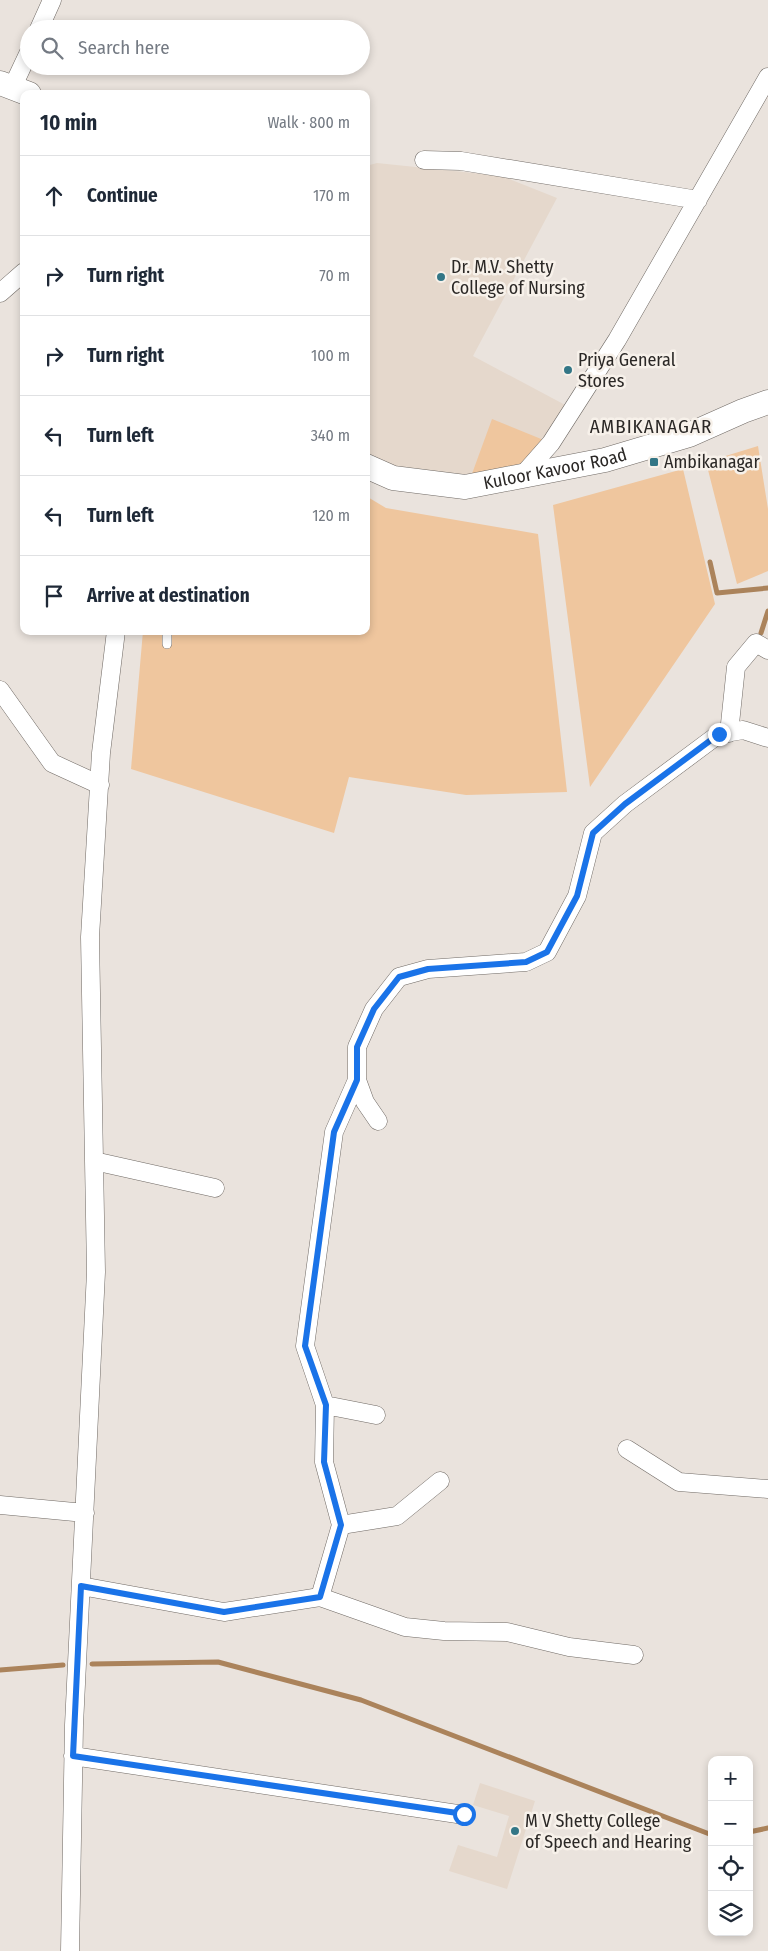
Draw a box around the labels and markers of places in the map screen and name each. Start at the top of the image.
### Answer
place label: Dr. M.V. Shetty College of Nursing [451,256,585,299]
marker: Dr. M.V. Shetty College of Nursing [435,271,447,283]
place label: Priya General Stores [578,349,676,392]
marker: Priya General Stores [562,364,574,376]
place label: Ambikanagar [664,451,760,473]
marker: Ambikanagar [648,456,660,468]
place label: M V Shetty College of Speech and Hearing [525,1810,692,1853]
marker: M V Shetty College of Speech and Hearing [509,1825,521,1837]

